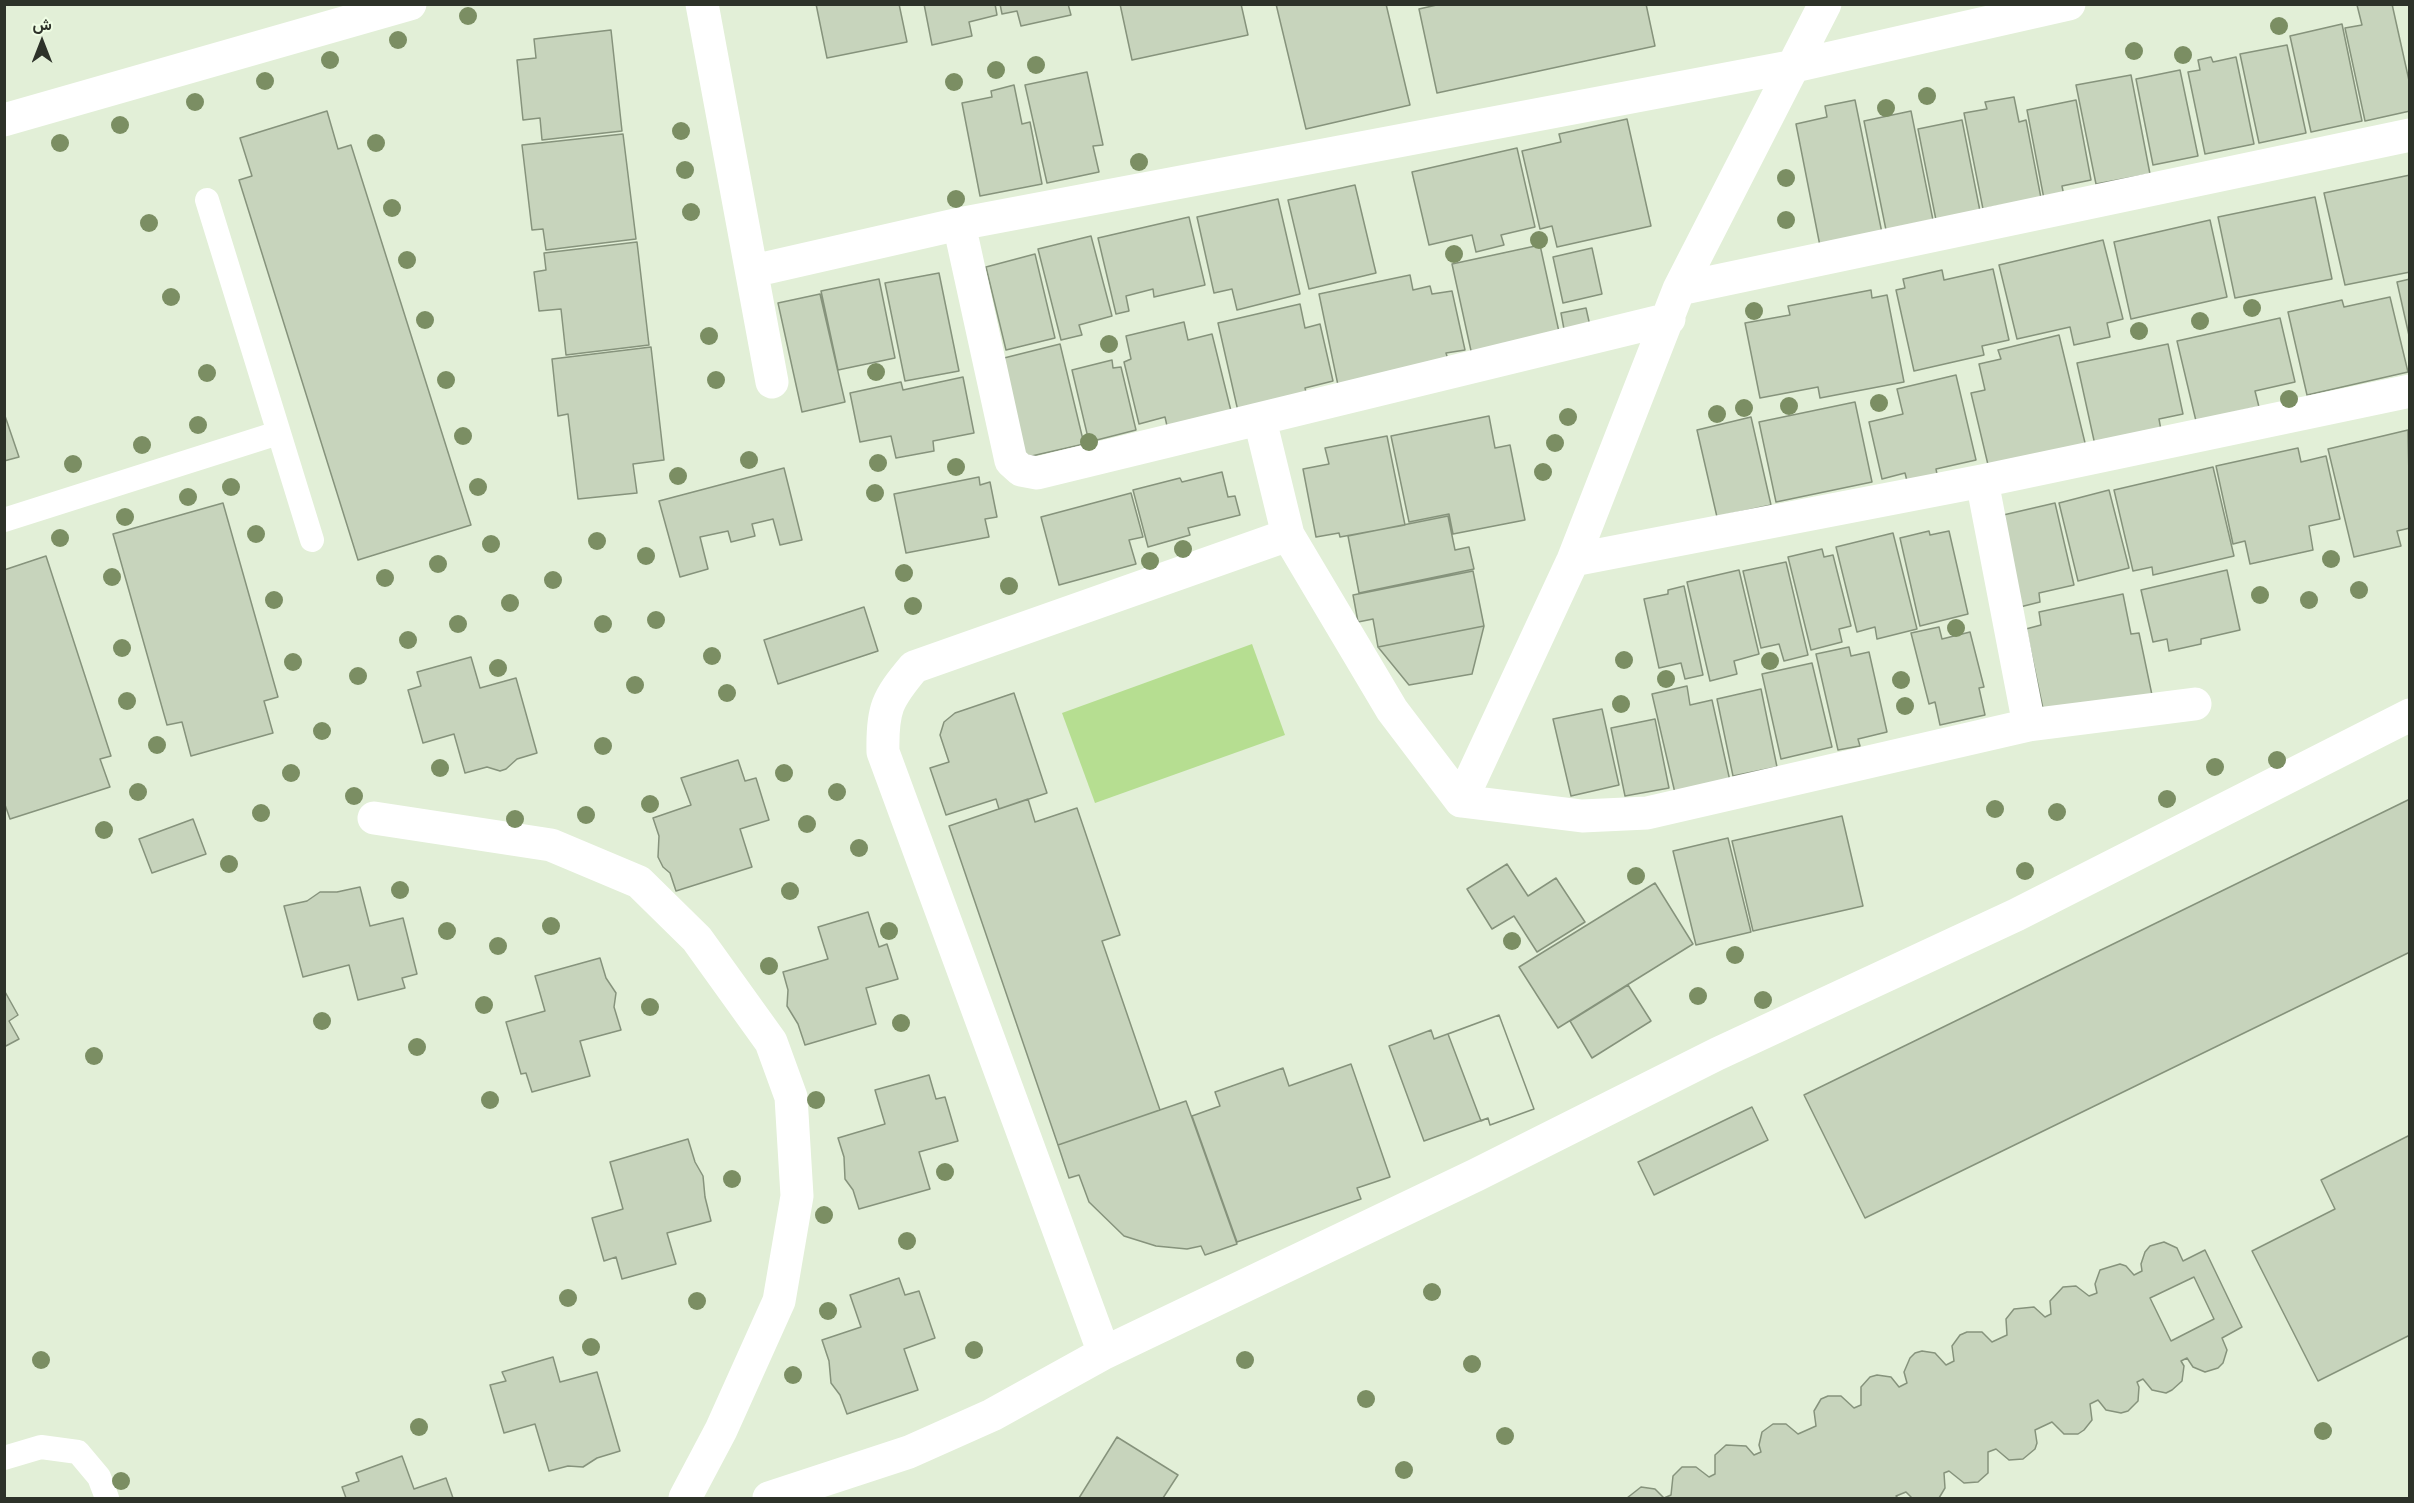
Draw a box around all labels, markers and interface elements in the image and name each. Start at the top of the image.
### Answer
north arrow [12,12,72,72]
text: ش [32,14,52,34]

